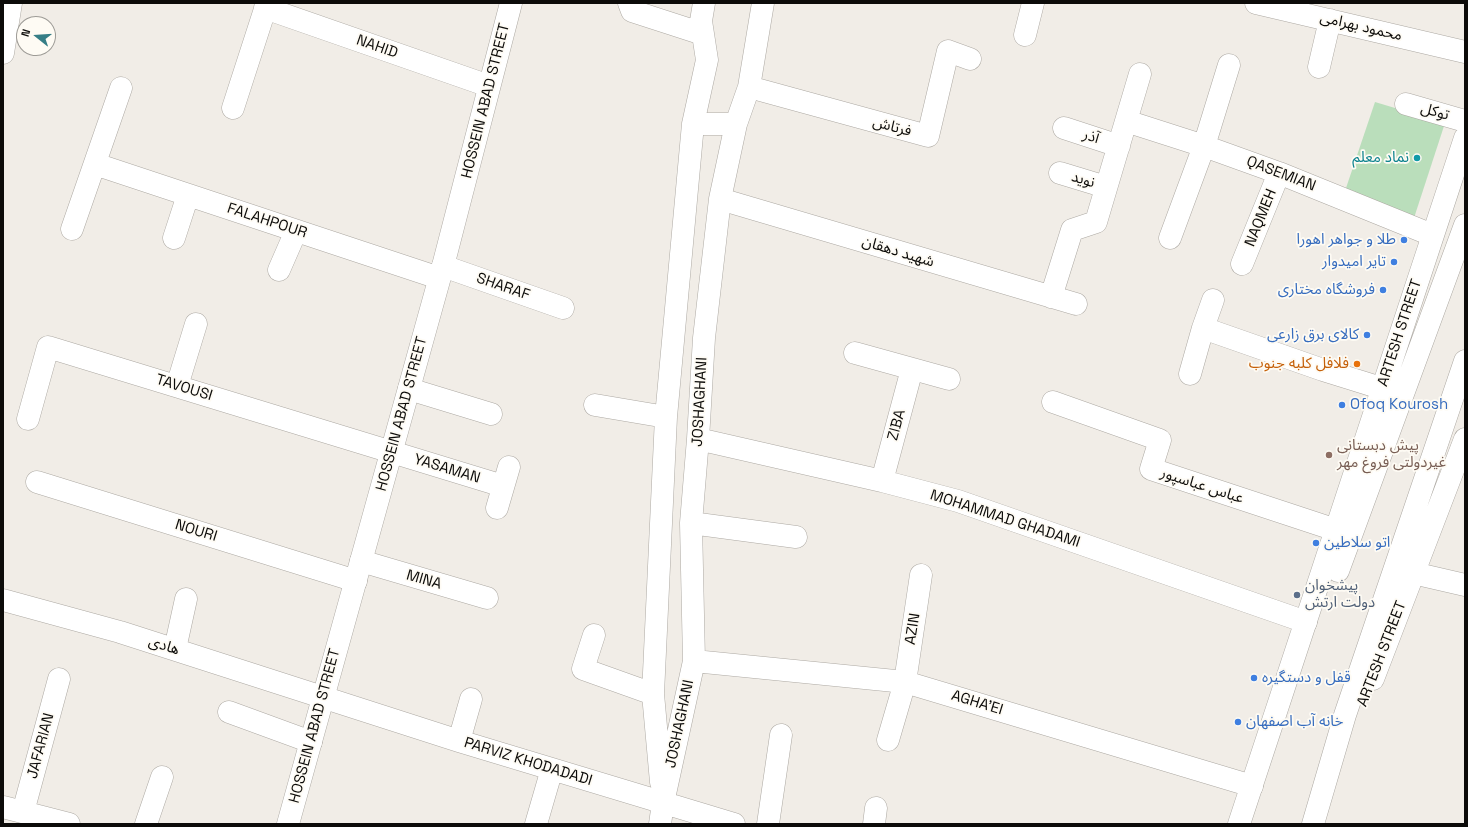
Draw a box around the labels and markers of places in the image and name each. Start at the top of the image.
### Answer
place label: نماد معلم [1352,149,1409,167]
marker: نماد معلم [1412,153,1422,163]
place label: طلا و جواهر اهورا [1297,231,1396,249]
marker: طلا و جواهر اهورا [1399,235,1409,245]
place label: تایر امیدوار [1322,253,1386,271]
marker: تایر امیدوار [1389,257,1399,267]
place label: فروشگاه مختاری [1278,281,1375,299]
marker: فروشگاه مختاری [1378,285,1388,295]
place label: کالای برق زارعی [1267,326,1359,344]
marker: کالای برق زارعی [1362,330,1372,340]
place label: فلافل کلبه جنوب [1249,355,1349,373]
marker: فلافل کلبه جنوب [1352,359,1362,369]
place label: Ofoq Kourosh [1350,396,1448,414]
marker: Ofoq Kourosh [1337,400,1347,410]
place label: پیش دبستانی غیردولتی فروغ مهر [1337,437,1446,472]
marker: پیش دبستانی غیردولتی فروغ مهر [1324,450,1334,460]
place label: اتو سلاطین [1324,534,1390,552]
marker: اتو سلاطین [1311,538,1321,548]
place label: پیشخوان دولت ارتش [1305,577,1375,612]
marker: پیشخوان دولت ارتش [1292,590,1302,600]
place label: قفل و دستگیره [1262,669,1351,687]
marker: قفل و دستگیره [1249,673,1259,683]
place label: خانه آب اصفهان [1246,713,1343,731]
marker: خانه آب اصفهان [1233,717,1243,727]

